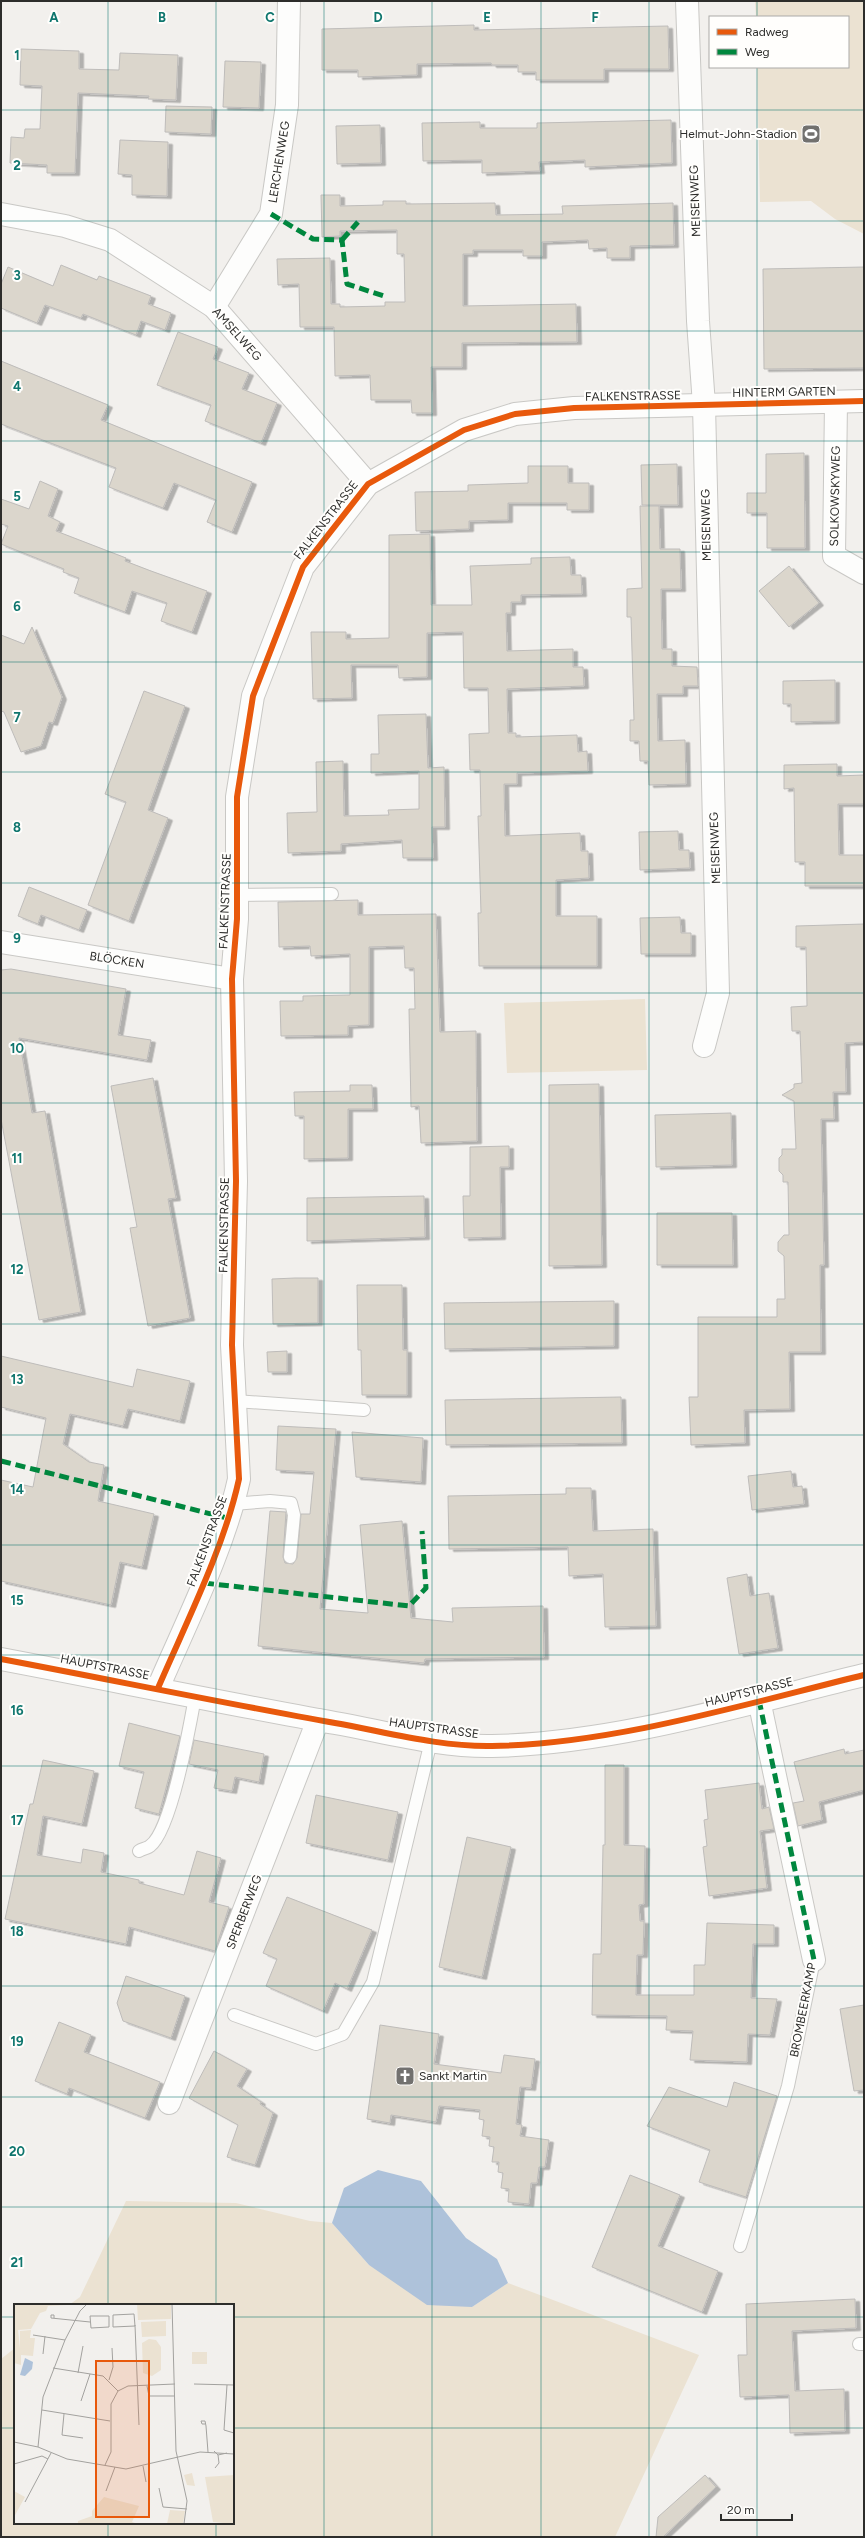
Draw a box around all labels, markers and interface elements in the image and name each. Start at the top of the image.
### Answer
text: A [49,10,59,25]
text: B [158,10,166,25]
text: C [265,10,275,25]
text: D [373,10,383,25]
text: E [483,10,491,25]
text: F [591,10,599,25]
legend [709,16,849,68]
text: Radweg [745,25,789,39]
text: Weg [745,45,770,59]
text: 1 [14,48,20,63]
street label: LERCHENWEG [266,120,292,204]
sports icon: Helmut-John-Stadion [800,123,822,145]
place label: Helmut-John-Stadion [679,127,797,141]
text: 2 [13,158,21,173]
street label: MEISENWEG [687,165,703,237]
text: 3 [13,268,21,283]
street label: AMSELWEG [209,305,265,363]
text: 4 [13,379,21,394]
street label: HINTERM GARTEN [732,384,836,400]
street label: FALKENSTRASSE [585,388,681,404]
street label: SOLKOWSKYWEG [827,446,843,546]
street label: FALKENSTRASSE [291,478,361,562]
text: 5 [13,489,21,504]
street label: MEISENWEG [698,489,714,561]
text: 6 [13,599,21,614]
text: 7 [13,710,21,725]
street label: MEISENWEG [707,812,723,884]
text: 8 [13,820,21,835]
street label: FALKENSTRASSE [216,853,234,949]
text: 9 [13,931,21,946]
street label: BLÖCKEN [89,949,145,971]
text: 10 [10,1041,24,1056]
text: 11 [12,1151,22,1166]
street label: FALKENSTRASSE [216,1177,232,1273]
text: 12 [10,1262,24,1277]
text: 13 [11,1372,23,1387]
text: 14 [10,1482,24,1497]
street label: FALKENSTRASSE [184,1493,230,1589]
text: 15 [10,1593,24,1608]
street label: HAUPTSTRASSE [59,1651,151,1683]
street label: HAUPTSTRASSE [703,1674,795,1710]
text: 16 [10,1703,24,1718]
street label: HAUPTSTRASSE [388,1715,480,1741]
text: 17 [11,1813,23,1828]
street label: SPERBERWEG [223,1873,265,1951]
text: 18 [10,1924,24,1939]
street label: BROMBEERKAMP [787,1962,819,2058]
text: 19 [10,2034,24,2049]
church icon: Sankt Martin [394,2065,416,2087]
place label: Sankt Martin [419,2069,487,2083]
text: 20 [9,2144,25,2159]
text: 21 [10,2255,24,2270]
inset map [14,2304,234,2524]
scale bar [721,2496,792,2522]
text: 20 m [727,2503,755,2517]

